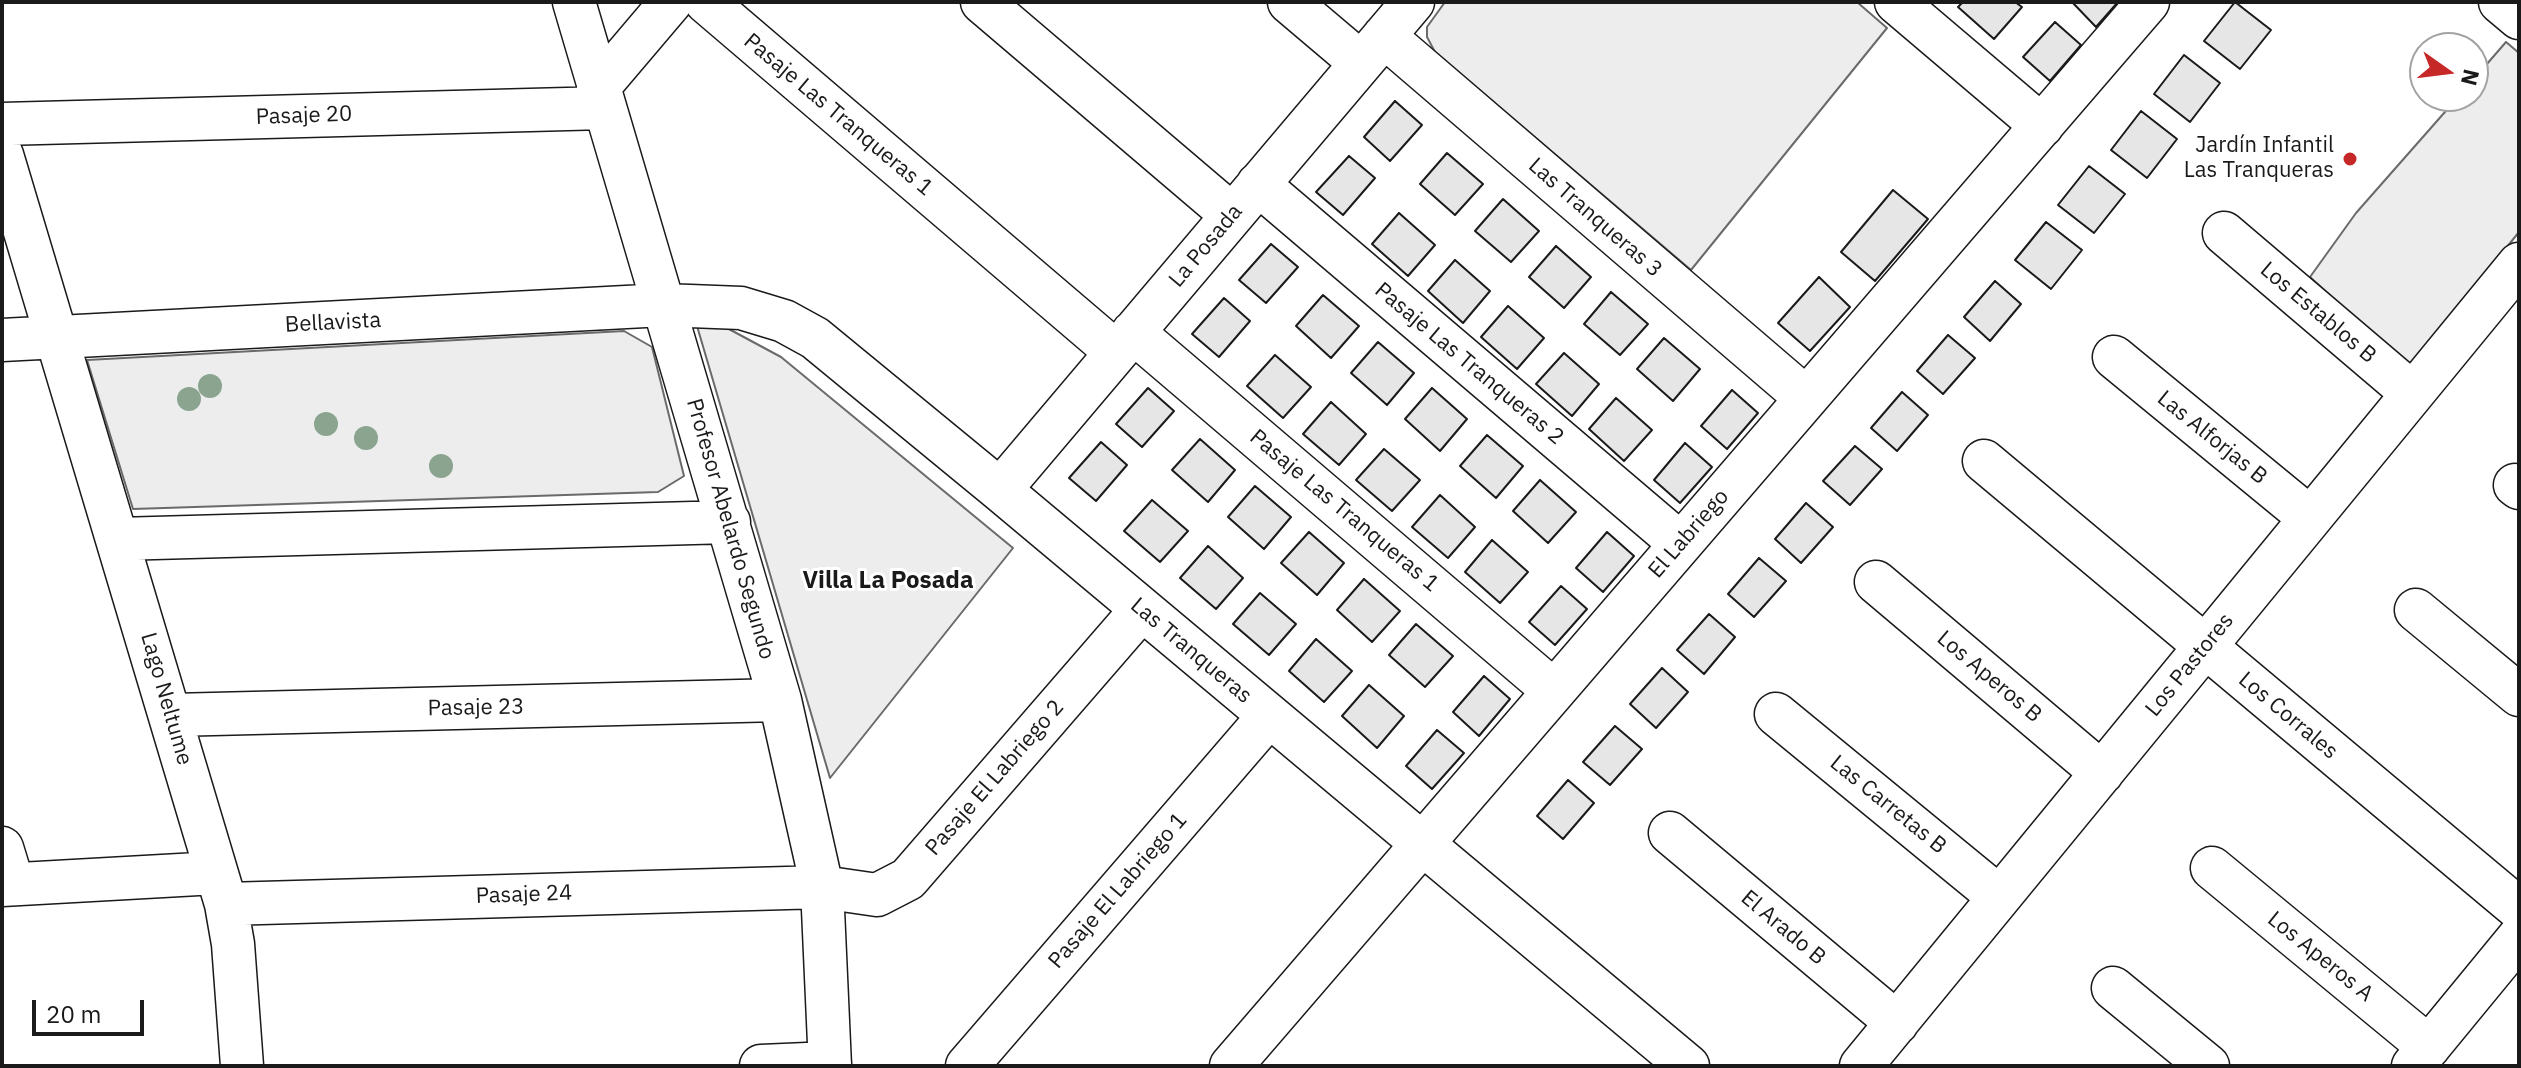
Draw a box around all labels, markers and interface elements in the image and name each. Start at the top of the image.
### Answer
street label: Pasaje Las Tranqueras 1 [738,28,938,202]
north arrow [2409,32,2489,112]
text: N [2455,66,2487,89]
street label: Pasaje 20 [255,101,353,131]
place label: Jardín Infantil Las Tranqueras [2184,133,2334,184]
marker: Jardín Infantil Las Tranqueras [2341,150,2359,168]
street label: Las Tranqueras 3 [1523,153,1667,283]
street label: La Posada [1164,199,1248,293]
street label: Los Establos B [2255,257,2381,369]
street label: Pasaje Las Tranqueras 2 [1369,277,1569,451]
street label: Bellavista [284,307,382,339]
street label: Las Alforjas B [2152,386,2272,490]
street label: Profesor Abelardo Segundo [680,396,780,662]
street label: Pasaje Las Tranqueras 1 [1244,424,1444,598]
street label: El Labriego [1643,484,1735,584]
district label: Villa La Posada [802,567,974,595]
street label: Las Tranqueras [1125,593,1257,709]
street label: Los Pastores [2140,608,2240,722]
street label: Los Aperos B [1931,626,2047,728]
street label: Lago Neltume [134,630,198,768]
street label: Los Corrales [2233,667,2343,765]
street label: Pasaje 23 [428,694,524,722]
street label: Pasaje El Labriego 2 [920,695,1070,861]
street label: Las Carretas B [1825,750,1951,860]
street label: Pasaje El Labriego 1 [1043,808,1193,974]
street label: Pasaje 24 [475,880,573,910]
street label: El Arado B [1735,885,1831,971]
street label: Los Aperos A [2262,906,2378,1008]
scale bar [36,984,148,1034]
text: 20 m [46,998,101,1030]

